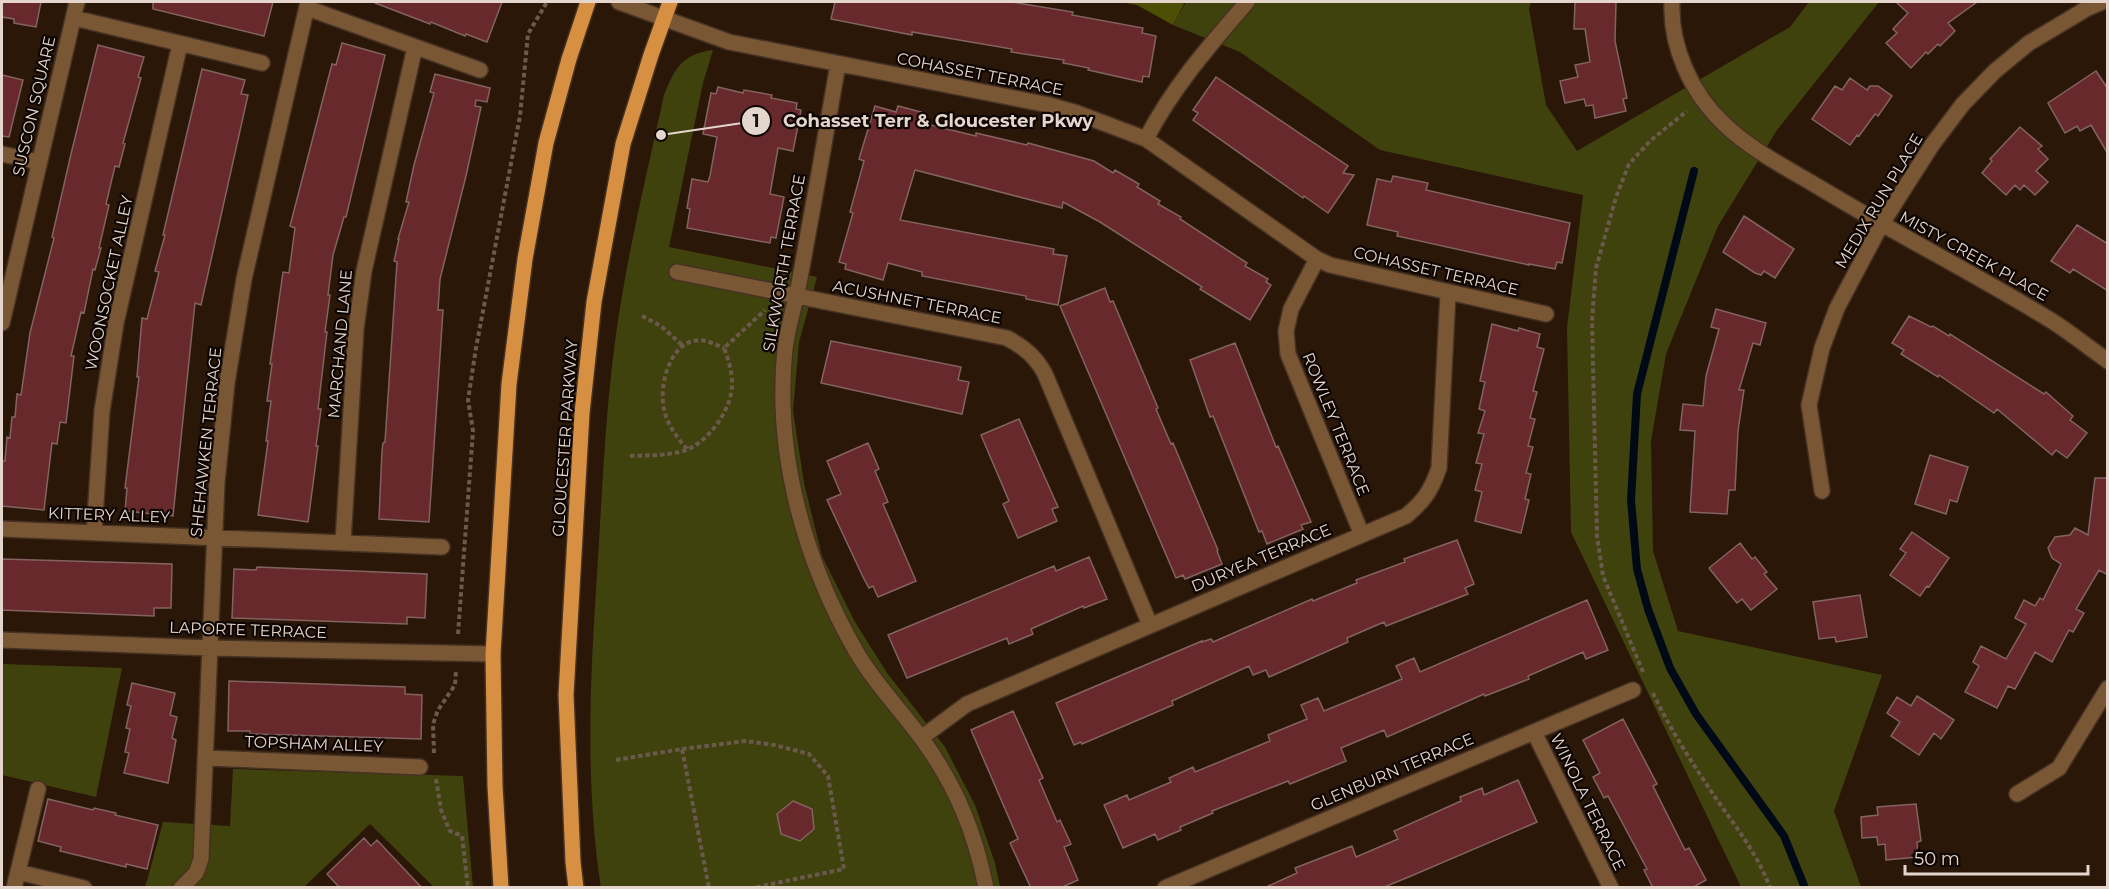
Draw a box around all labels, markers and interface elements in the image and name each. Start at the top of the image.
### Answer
street label: SUSCON SQUARE [9,34,59,178]
street label: COHASSET TERRACE [895,49,1065,99]
callout: Cohasset Terr & Gloucester Pkwy [741,103,1105,139]
text: 1 [752,110,760,132]
text: Cohasset Terr & Gloucester Pkwy [783,110,1093,132]
street label: MEDIX RUN PLACE [1831,130,1927,272]
street label: SILKWORTH TERRACE [759,173,809,353]
street label: WOONSOCKET ALLEY [81,193,137,372]
street label: MISTY CREEK PLACE [1896,207,2052,305]
street label: COHASSET TERRACE [1352,243,1520,299]
street label: MARCHAND LANE [324,269,356,419]
street label: ACUSHNET TERRACE [831,276,1003,328]
street label: GLOUCESTER PARKWAY [549,338,581,537]
street label: SHEHAWKEN TERRACE [187,346,225,538]
street label: ROWLEY TERRACE [1299,350,1373,498]
street label: KITTERY ALLEY [48,503,171,527]
street label: DURYEA TERRACE [1188,520,1334,596]
street label: LAPORTE TERRACE [169,618,327,642]
street label: GLENBURN TERRACE [1308,729,1476,815]
street label: WINOLA TERRACE [1547,730,1629,874]
street label: TOPSHAM ALLEY [244,732,385,756]
scale bar [1905,838,2088,876]
text: 50 m [1914,848,1960,870]

